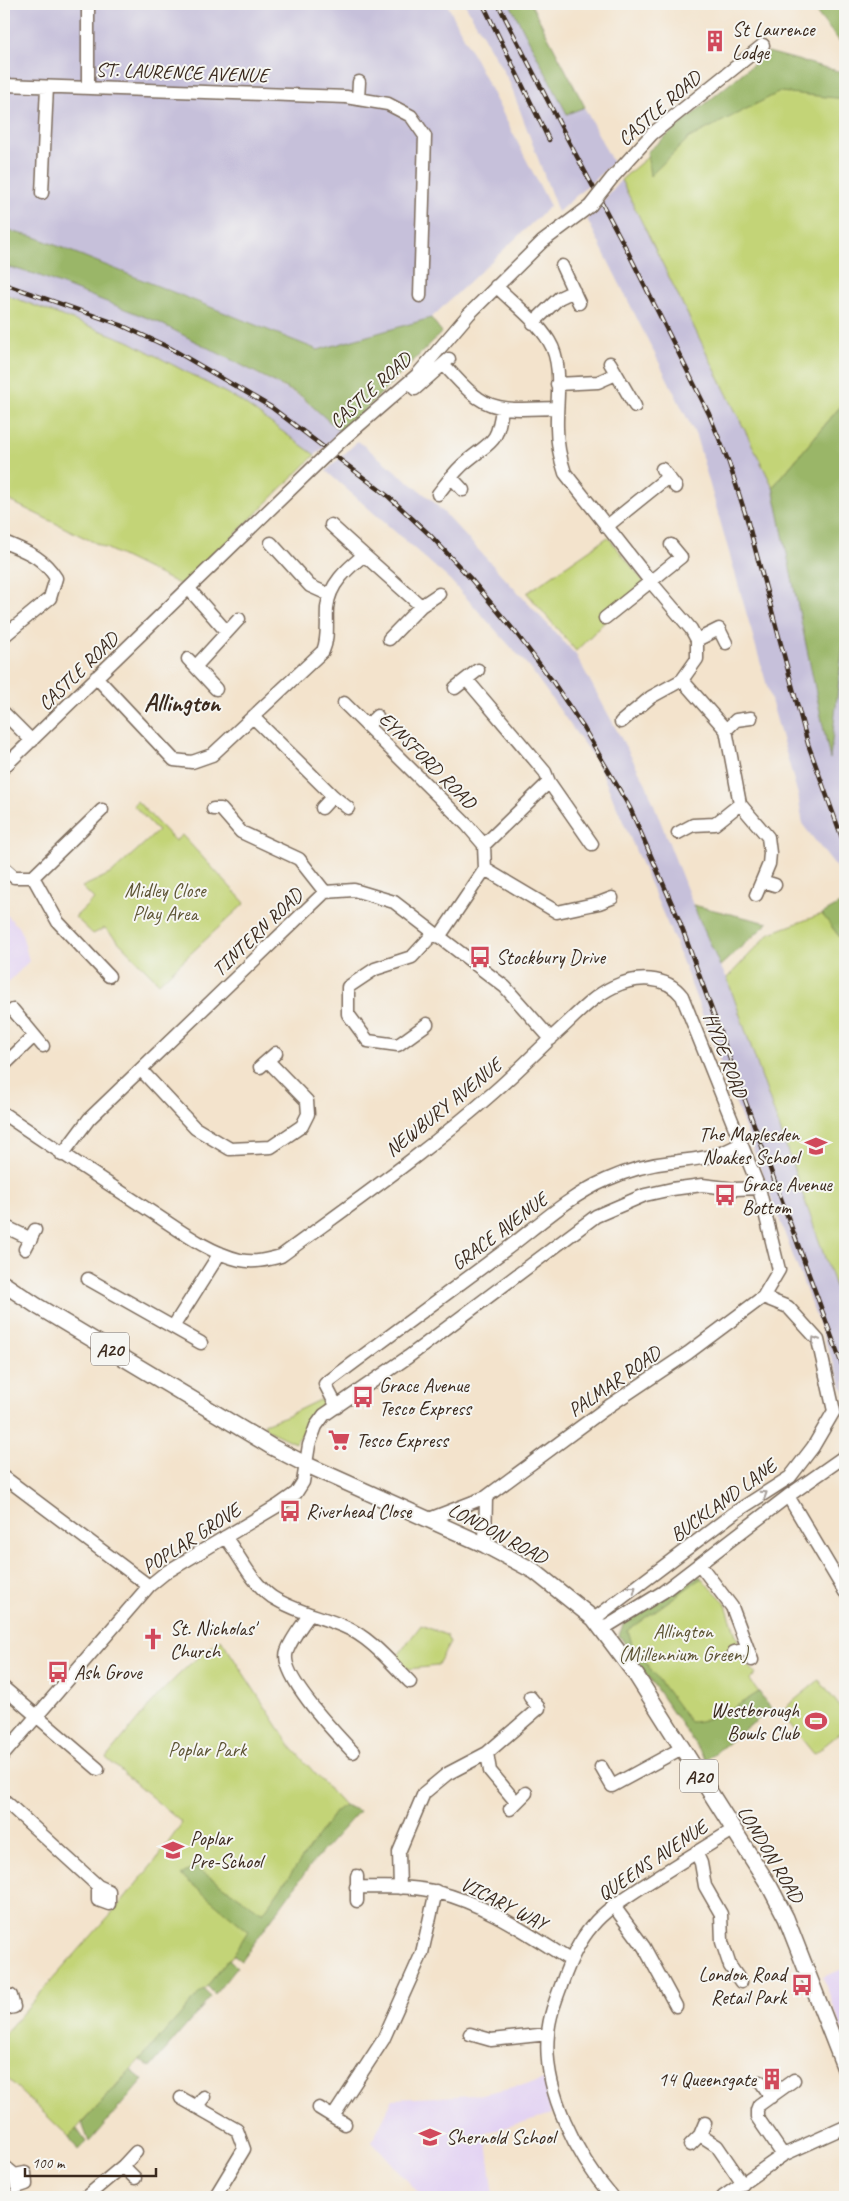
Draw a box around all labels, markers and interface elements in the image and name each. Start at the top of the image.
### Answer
place label: St Laurence Lodge [732,17,816,65]
building icon: St Laurence Lodge [702,28,728,54]
street label: ST. LAURENCE AVENUE [95,57,272,88]
street label: CASTLE ROAD [613,64,708,151]
street label: CASTLE ROAD [324,345,418,434]
street label: CASTLE ROAD [33,625,126,716]
district label: Allington [144,687,221,719]
street label: EYNSFORD ROAD [374,706,483,815]
park label: Midley Close Play Area [124,878,207,926]
street label: TINTERN ROAD [207,882,309,982]
bus stop icon: Stockbury Drive [467,944,493,970]
place label: Stockbury Drive [496,945,606,970]
street label: HYDE ROAD [698,1009,754,1103]
street label: NEWBURY AVENUE [380,1051,509,1162]
place label: The Maplesden Noakes School [699,1122,803,1170]
school or university icon: The Maplesden Noakes School [803,1133,829,1159]
place label: Grace Avenue Bottom [742,1172,833,1220]
bus stop icon: Grace Avenue Bottom [712,1182,738,1208]
street label: GRACE AVENUE [446,1185,555,1276]
road number: A20 [91,1332,129,1366]
one-way arrow [812,1336,822,1345]
street label: PALMAR ROAD [563,1339,667,1422]
place label: Grace Avenue Tesco Express [379,1373,473,1421]
bus stop icon: Grace Avenue Tesco Express [350,1384,376,1410]
supermarket icon: Tesco Express [326,1427,352,1453]
place label: Tesco Express [356,1428,450,1453]
street label: BUCKLAND LANE [665,1452,783,1547]
one-way arrow [759,1491,768,1500]
street label: POPLAR GROVE [137,1496,247,1579]
street label: LONDON ROAD [444,1497,554,1571]
bus stop icon: Riverhead Close [277,1498,303,1524]
place label: Riverhead Close [306,1499,413,1524]
one-way arrow [627,1587,636,1595]
place label: St. Nicholas' Church [170,1616,259,1664]
park label: Allington (Millennium Green) [618,1619,749,1667]
church icon: St. Nicholas' Church [140,1626,166,1652]
bus stop icon: Ash Grove [45,1659,71,1685]
place label: Ash Grove [74,1660,143,1685]
place label: Westborough Bowls Club [711,1698,800,1746]
sports icon: Westborough Bowls Club [803,1708,829,1734]
park label: Poplar Park [168,1737,248,1762]
road number: A20 [680,1760,718,1792]
street label: LONDON ROAD [732,1801,811,1909]
street label: QUEENS AVENUE [593,1813,714,1906]
place label: Poplar Pre-School [190,1826,266,1874]
school or university icon: Poplar Pre-School [160,1837,186,1863]
street label: VICARY WAY [456,1871,554,1937]
place label: London Road Retail Park [698,1962,789,2010]
bus stop icon: London Road Retail Park [789,1972,815,1998]
building icon: 14 Queensgate [759,2066,785,2092]
place label: 14 Queensgate [658,2067,757,2092]
school or university icon: Shernold School [417,2124,443,2150]
place label: Shernold School [446,2125,559,2150]
scale bar [25,2146,156,2178]
text: 100 m [32,2154,66,2173]

